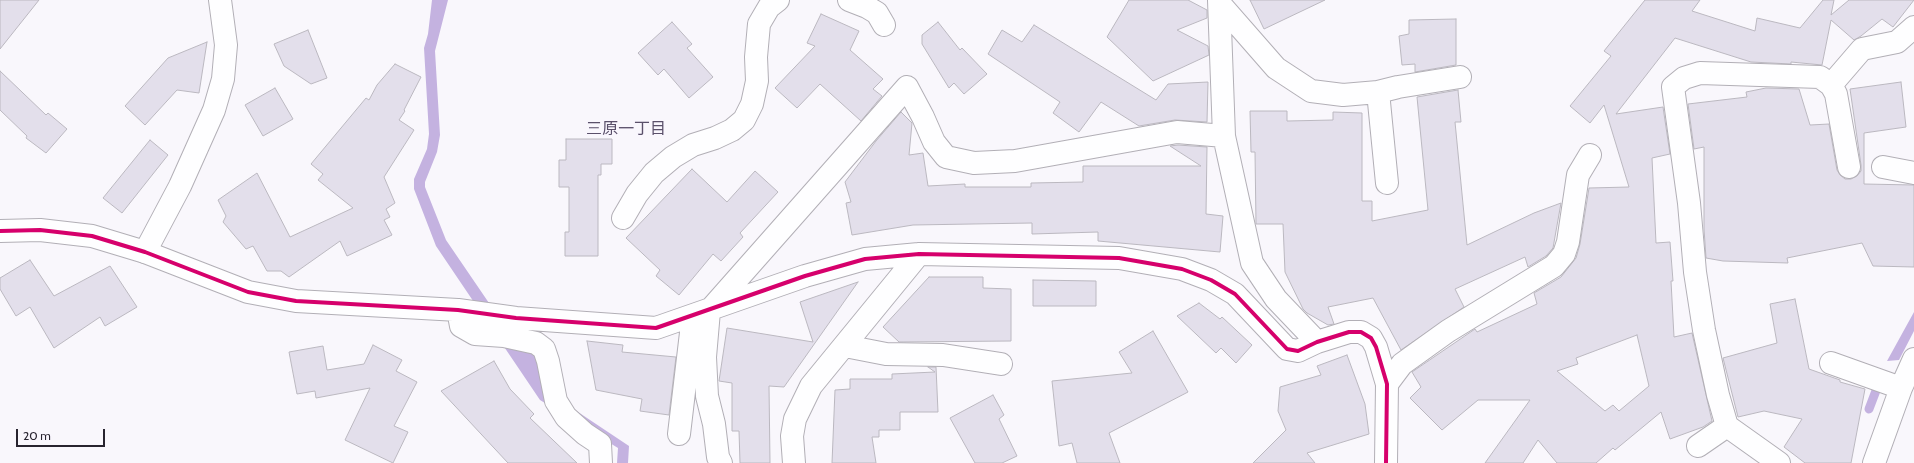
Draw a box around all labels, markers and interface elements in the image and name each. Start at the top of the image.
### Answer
district label: 三原一丁目 [586,119,666,139]
scale bar [18,421,107,447]
text: 20 m [23,428,51,443]

